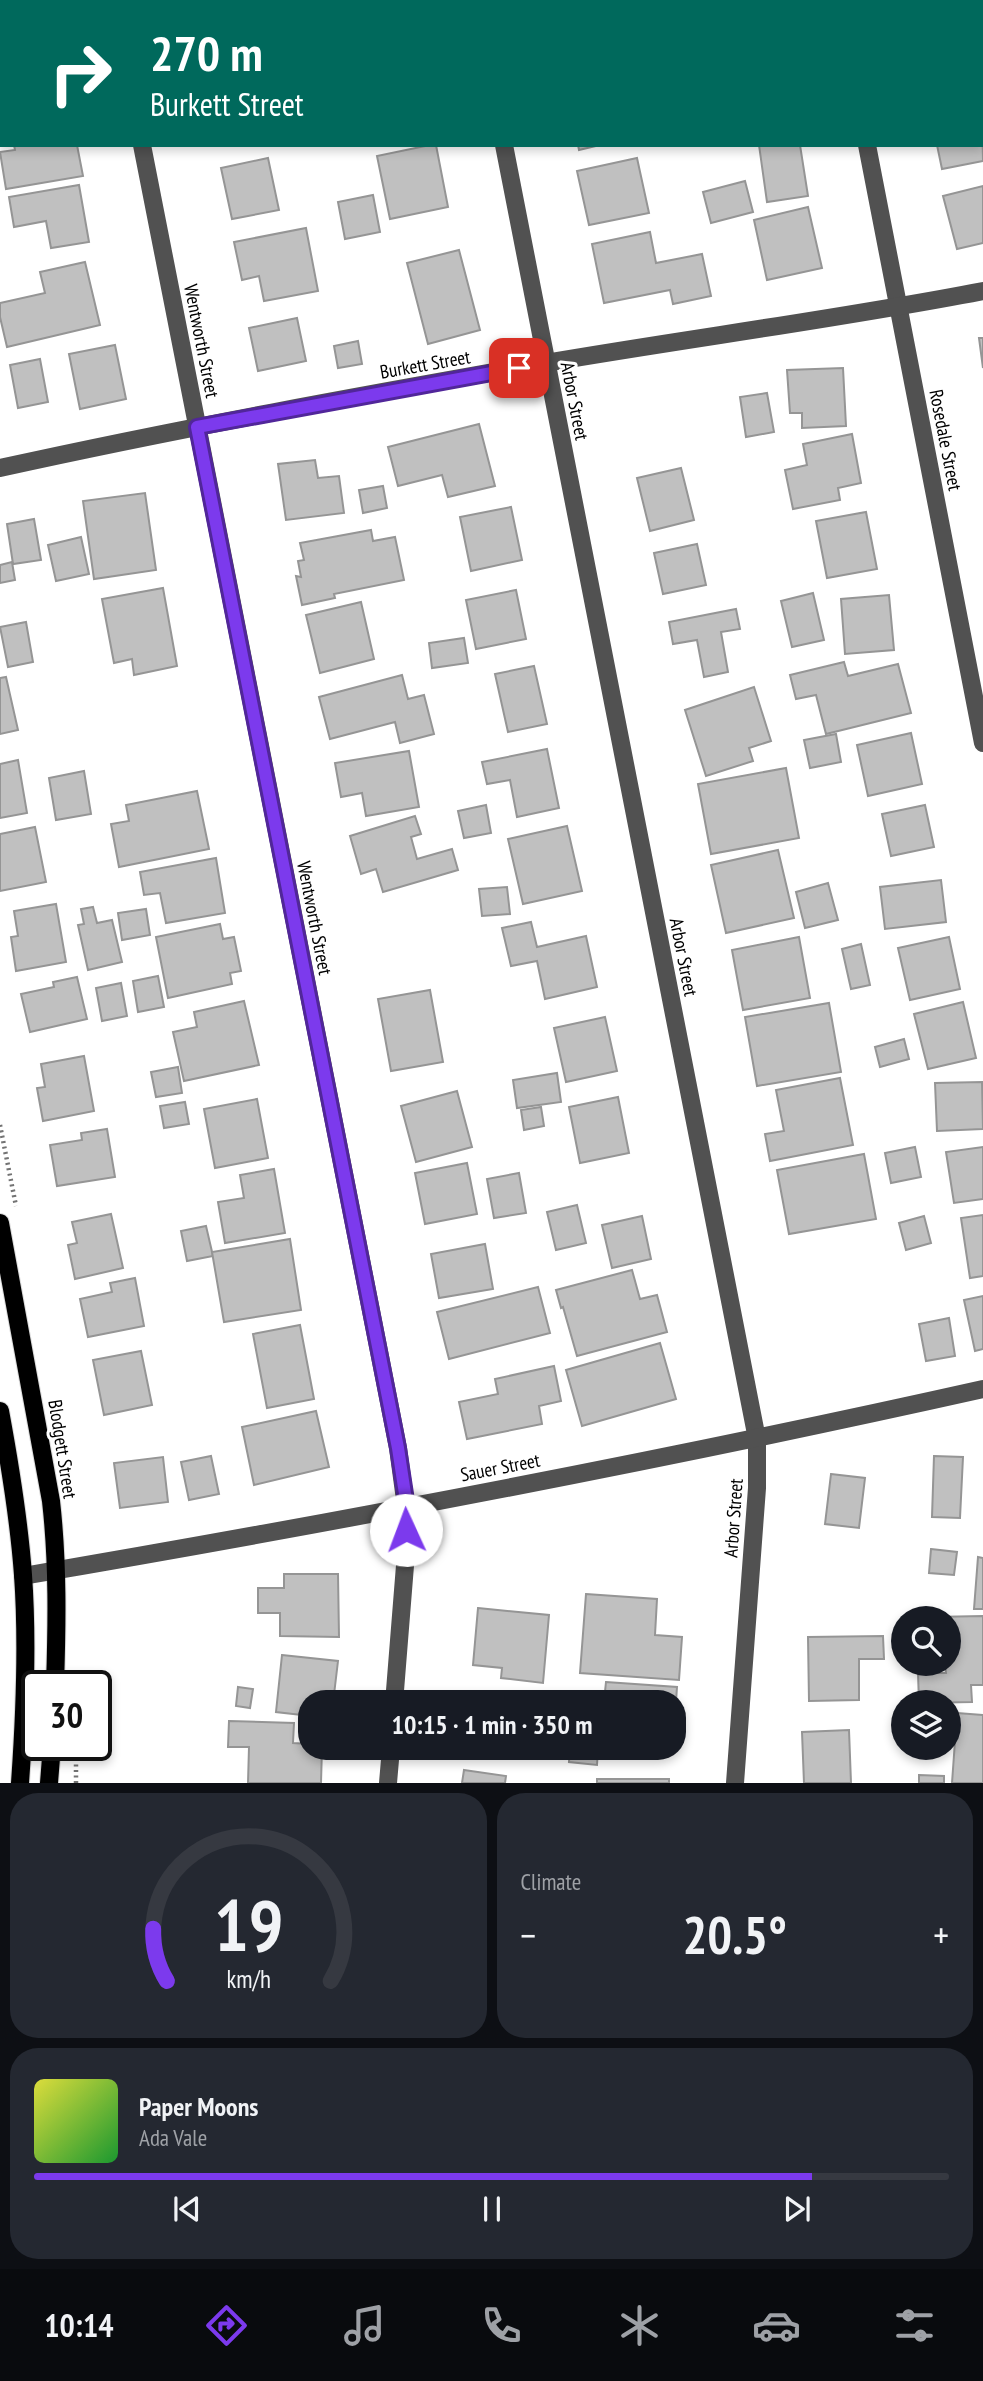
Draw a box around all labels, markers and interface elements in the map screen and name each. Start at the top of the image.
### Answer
text: 270 m [150,21,263,85]
icon: right [35,28,126,119]
text: Burkett Street [150,83,304,125]
street label: Wentworth Street [179,282,225,401]
pin [489,338,549,398]
street label: Burkett Street [378,344,473,384]
icon: arrive [500,349,538,387]
street label: Arbor Street [556,360,594,443]
street label: Rosedale Street [924,387,968,493]
street label: Wentworth Street [292,859,338,978]
street label: Arbor Street [665,916,703,999]
street label: Blodgett Street [43,1398,83,1501]
street label: Sauer Street [458,1447,543,1486]
street label: Arbor Street [718,1477,748,1558]
position arrow [369,1493,443,1567]
map controls [891,1606,961,1760]
button: search [891,1606,961,1676]
speed limit sign: 30 [21,1670,112,1761]
button: layers [891,1690,961,1760]
text: 10:15 · 1 min · 350 m [392,1708,592,1741]
text: Climate [521,1867,581,1896]
text: 19 [213,1878,283,1972]
text: 20.5° [682,1901,787,1968]
text: − [521,1910,536,1959]
text: + [933,1910,949,1959]
text: km/h [226,1963,270,1995]
text: Paper Moons [139,2090,258,2123]
text: Ada Vale [139,2123,207,2152]
icon: previous [168,2190,206,2228]
icon: pause [473,2190,511,2228]
icon: next [778,2190,816,2228]
icon: directions [202,2301,251,2350]
icon: music [340,2301,389,2350]
icon: phone [477,2301,526,2350]
icon: climate [615,2301,664,2350]
icon: car [752,2301,801,2350]
icon: filters [890,2301,939,2350]
text: 10:14 [44,2304,113,2346]

